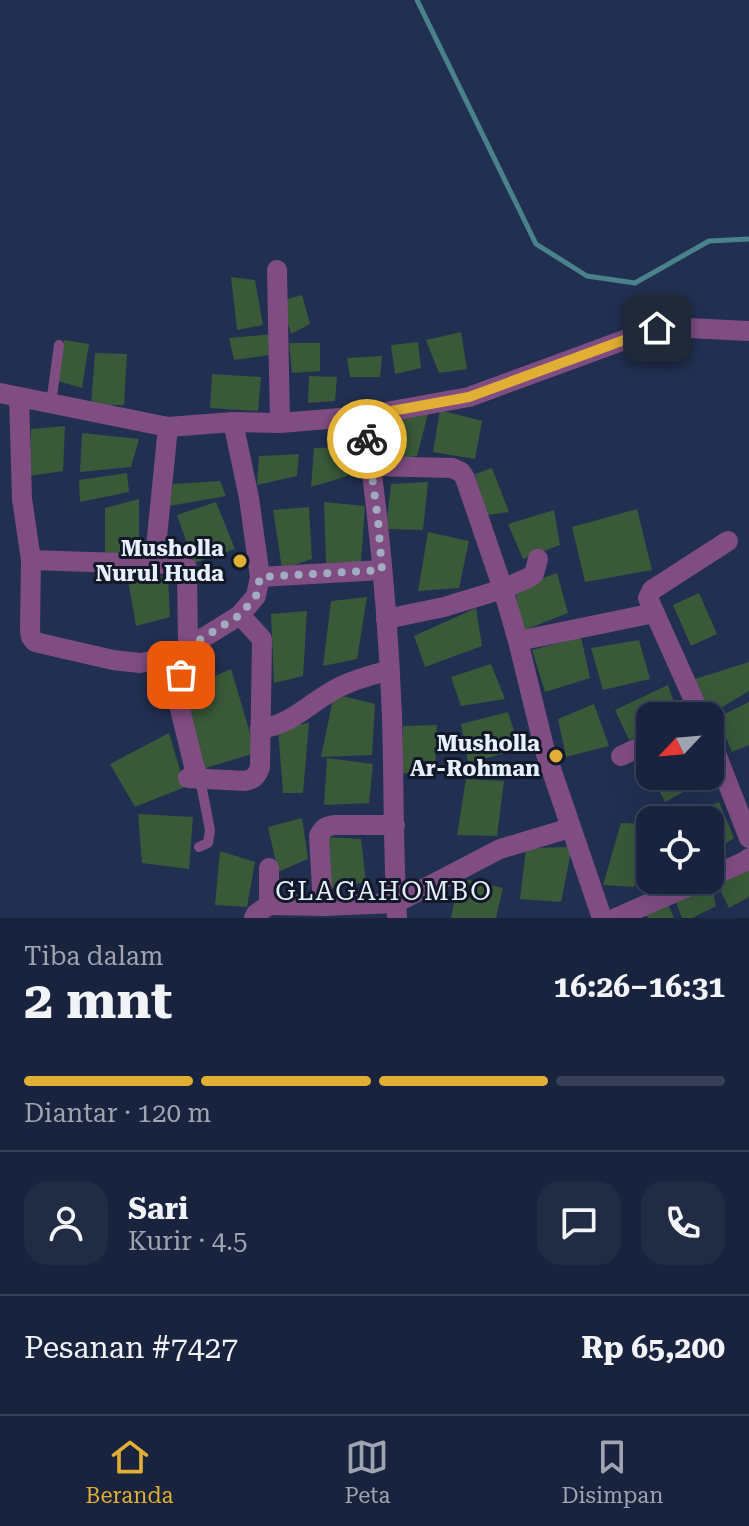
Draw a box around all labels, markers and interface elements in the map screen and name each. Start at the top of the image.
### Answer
pin [623,294,691,362]
icon: home [635,306,679,350]
courier [327,399,407,479]
icon: bike [345,417,389,461]
place label: Musholla Nurul Huda [95,536,224,586]
marker: Musholla Nurul Huda [231,552,249,570]
pin [147,641,215,709]
icon: bag [159,653,203,697]
north arrow [636,702,724,790]
map controls [636,702,724,894]
place label: Musholla Ar-Rohman [410,731,540,781]
marker: Musholla Ar-Rohman [547,747,565,765]
button: locate [636,806,724,894]
district label: GLAGAHOMBO [275,876,493,906]
text: Tiba dalam [24,941,163,971]
text: 16:26–16:31 [553,969,725,1004]
text: 2 mnt [24,970,172,1031]
text: Diantar · 120 m [24,1098,211,1128]
button: person [24,1181,108,1265]
button: chat [537,1181,621,1265]
button: phone [641,1181,725,1265]
text: Sari [128,1191,188,1226]
text: Kurir · 4.5 [128,1226,248,1256]
text: Pesanan #7427 [24,1330,238,1365]
text: Rp 65,200 [581,1330,725,1365]
tab: Beranda [86,1435,173,1508]
tab: Peta [345,1435,390,1508]
tab: Disimpan [561,1435,663,1508]

